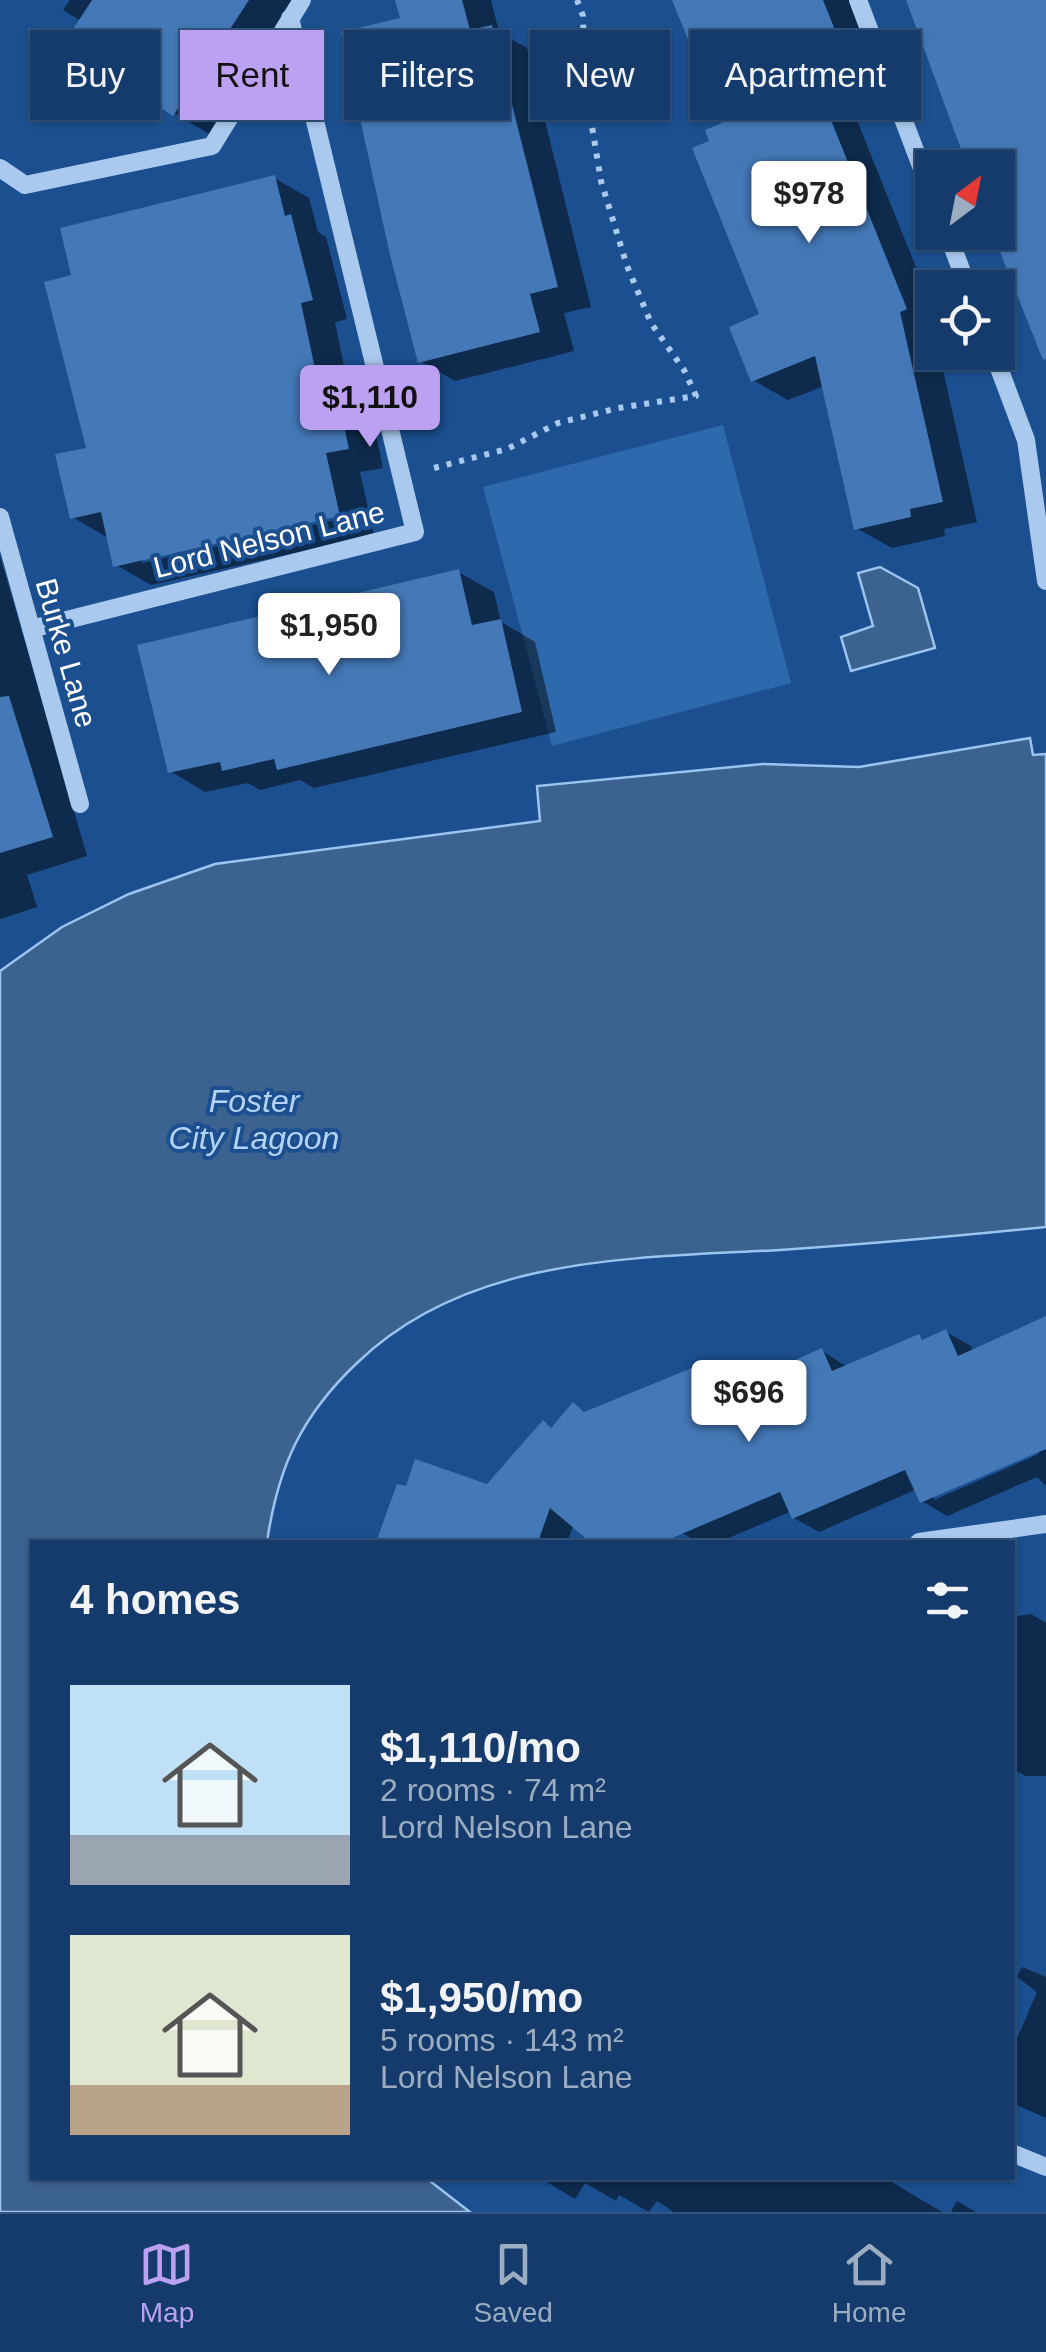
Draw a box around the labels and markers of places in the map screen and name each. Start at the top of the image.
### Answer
pin: $978 [750,161,868,246]
pin: $1,110 [289,365,451,450]
pin: $1,950 [248,593,410,678]
pin: $696 [690,1360,808,1445]

